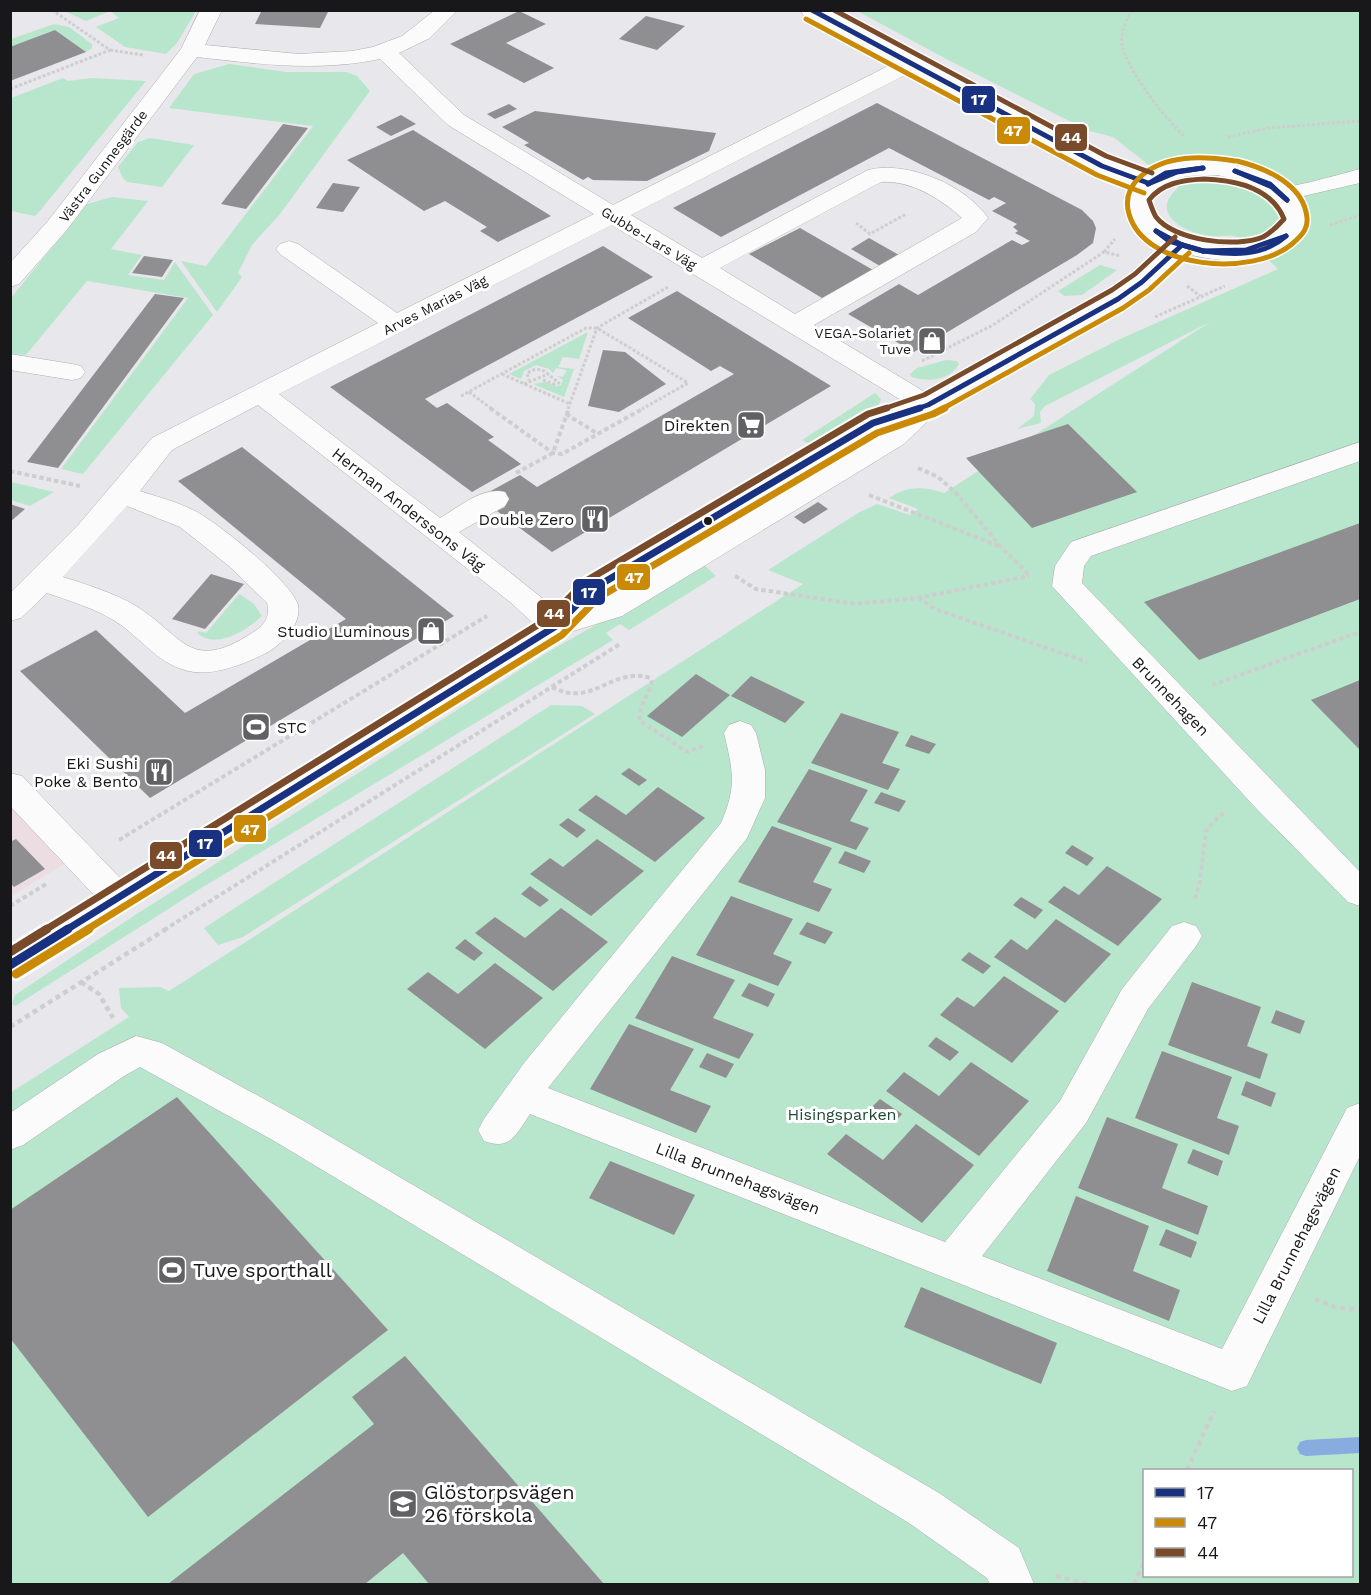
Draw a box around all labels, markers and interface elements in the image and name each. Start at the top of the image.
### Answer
line badge: 17 [961,85,996,114]
text: 17 [971,90,988,109]
street label: Västra Gunnesgärde [56,107,150,225]
line badge: 47 [996,116,1031,145]
text: 47 [1003,121,1023,140]
line badge: 44 [1054,123,1088,152]
text: 44 [1061,128,1081,147]
street label: Gubbe-Lars Väg [598,203,700,273]
street label: Arves Marias Väg [380,272,490,338]
place label: VEGA-Solariet Tuve [815,325,911,357]
shop icon: VEGA-Solariet Tuve [916,325,948,357]
supermarket icon: Direkten [735,409,767,441]
place label: Direkten [664,416,730,435]
street label: Herman Anderssons Väg [328,444,489,575]
restaurant icon: Double Zero [579,503,611,535]
place label: Double Zero [479,510,574,529]
unlabelled marker [702,515,714,527]
line badge: 47 [616,563,651,591]
text: 47 [624,568,644,587]
line badge: 17 [572,578,606,606]
text: 17 [581,583,598,602]
line badge: 44 [536,599,571,628]
text: 44 [544,604,564,623]
shop icon: Studio Luminous [415,615,447,647]
place label: Studio Luminous [277,622,410,641]
street label: Brunnehagen [1128,653,1213,740]
sports icon: STC [240,711,272,743]
place label: STC [277,718,307,737]
place label: Eki Sushi Poke & Bento [34,754,138,791]
restaurant icon: Eki Sushi Poke & Bento [143,756,175,788]
line badge: 47 [233,814,267,843]
text: 47 [240,820,260,839]
line badge: 17 [188,829,223,858]
text: 17 [197,834,214,853]
line badge: 44 [149,841,183,870]
text: 44 [156,846,176,865]
park label: Hisingsparken [787,1105,897,1124]
street label: Lilla Brunnehagsvägen [653,1138,823,1219]
street label: Lilla Brunnehagsvägen [1248,1163,1344,1327]
sports icon: Tuve sporthall [156,1254,188,1286]
place label: Tuve sporthall [193,1258,332,1282]
legend [1143,1469,1353,1577]
place label: Glöstorpsvägen 26 förskola [424,1480,575,1527]
text: 17 [1197,1482,1214,1503]
school or university icon: Glöstorpsvägen 26 förskola [387,1488,419,1520]
text: 47 [1197,1512,1217,1533]
text: 44 [1197,1542,1219,1563]

